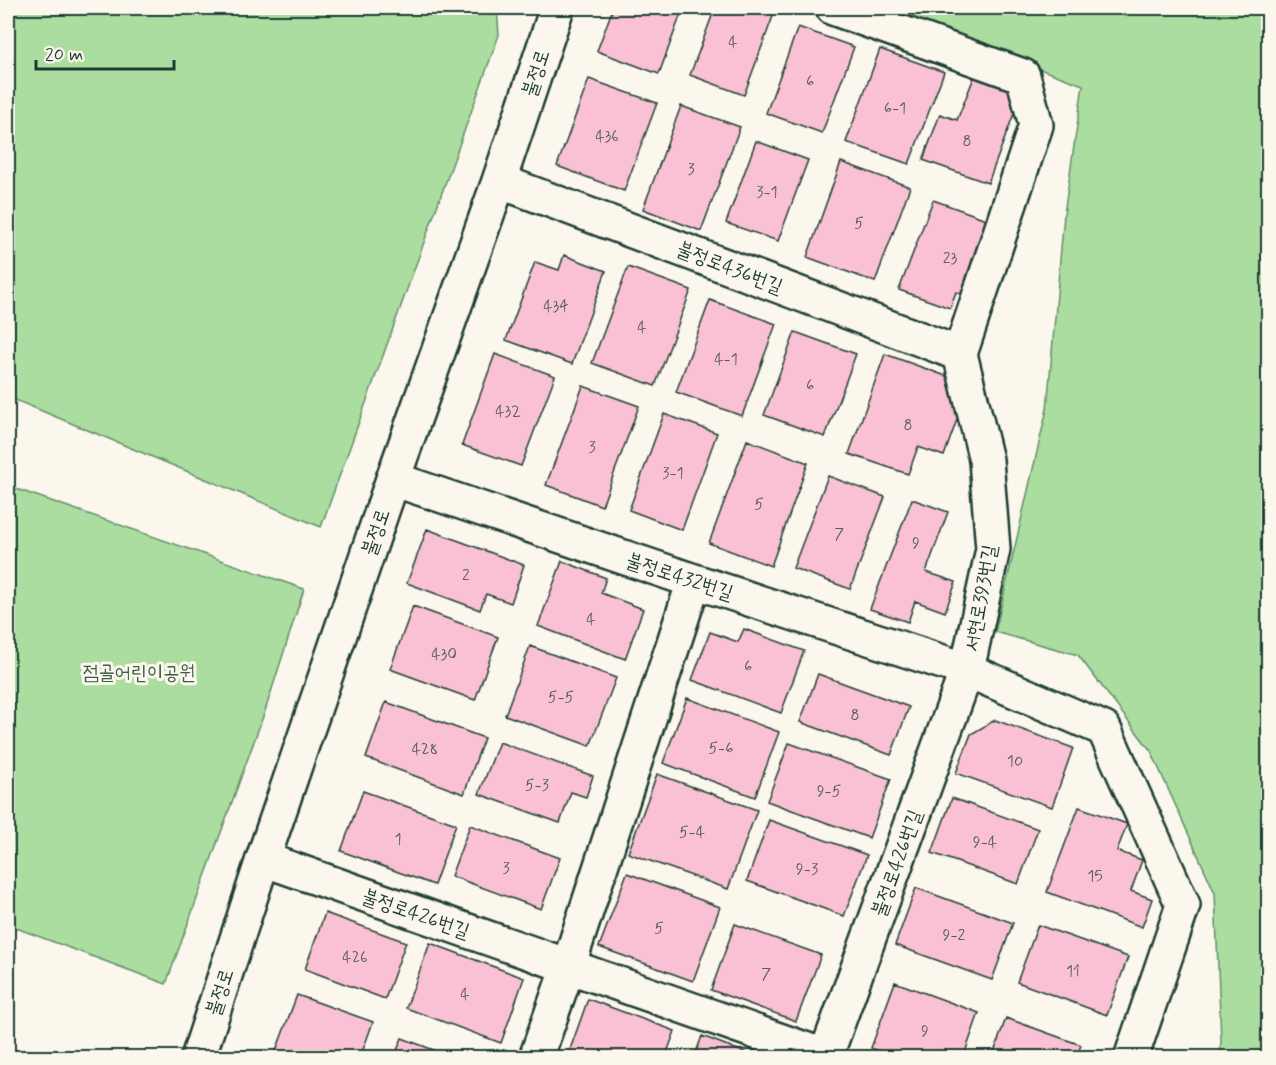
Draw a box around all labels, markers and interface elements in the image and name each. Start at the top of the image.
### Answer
house number: 4 [728,32,738,53]
scale bar [36,33,174,71]
text: 20 m [45,43,83,67]
street label: 불정로 [516,46,557,101]
house number: 6 [806,71,814,92]
house number: 6-1 [884,98,906,119]
house number: 436 [595,126,619,147]
house number: 8 [962,131,972,152]
house number: 3 [687,159,695,180]
house number: 3-1 [756,182,778,203]
house number: 5 [854,213,864,234]
street label: 불정로436번길 [673,236,786,301]
house number: 23 [943,248,958,269]
house number: 434 [543,296,569,317]
house number: 4 [637,317,647,338]
house number: 4-1 [714,349,738,370]
house number: 6 [806,375,814,396]
house number: 432 [495,401,521,422]
house number: 8 [903,415,913,436]
house number: 3 [588,437,596,458]
house number: 3-1 [662,463,684,484]
house number: 5 [754,494,764,515]
street label: 불정로 [356,505,397,560]
house number: 7 [834,524,844,545]
house number: 9 [912,533,920,554]
street label: 서현로393번길 [959,543,1004,654]
street label: 불정로432번길 [623,547,736,607]
house number: 2 [462,565,470,586]
house number: 4 [586,609,596,630]
house number: 430 [431,644,457,665]
house number: 6 [744,656,752,677]
park label: 점골어린이공원 [83,660,195,687]
house number: 5-5 [548,687,574,708]
house number: 8 [850,705,860,726]
house number: 5-6 [709,738,733,759]
house number: 428 [412,739,438,760]
house number: 10 [1007,751,1023,772]
house number: 5-3 [525,775,549,796]
house number: 9-5 [817,781,841,802]
street label: 불정로426번길 [866,806,929,921]
house number: 5-4 [679,822,705,843]
house number: 1 [394,829,402,850]
house number: 9-4 [973,832,997,853]
house number: 3 [502,858,510,879]
house number: 9-3 [796,859,818,880]
house number: 15 [1087,866,1103,887]
street label: 불정로426번길 [358,883,473,945]
house number: 5 [654,918,664,939]
house number: 9-2 [943,925,966,946]
house number: 426 [342,947,368,968]
house number: 11 [1066,961,1080,982]
house number: 7 [761,964,771,985]
street label: 불정로 [200,965,241,1020]
house number: 4 [460,984,470,1005]
house number: 9 [921,1021,929,1042]

